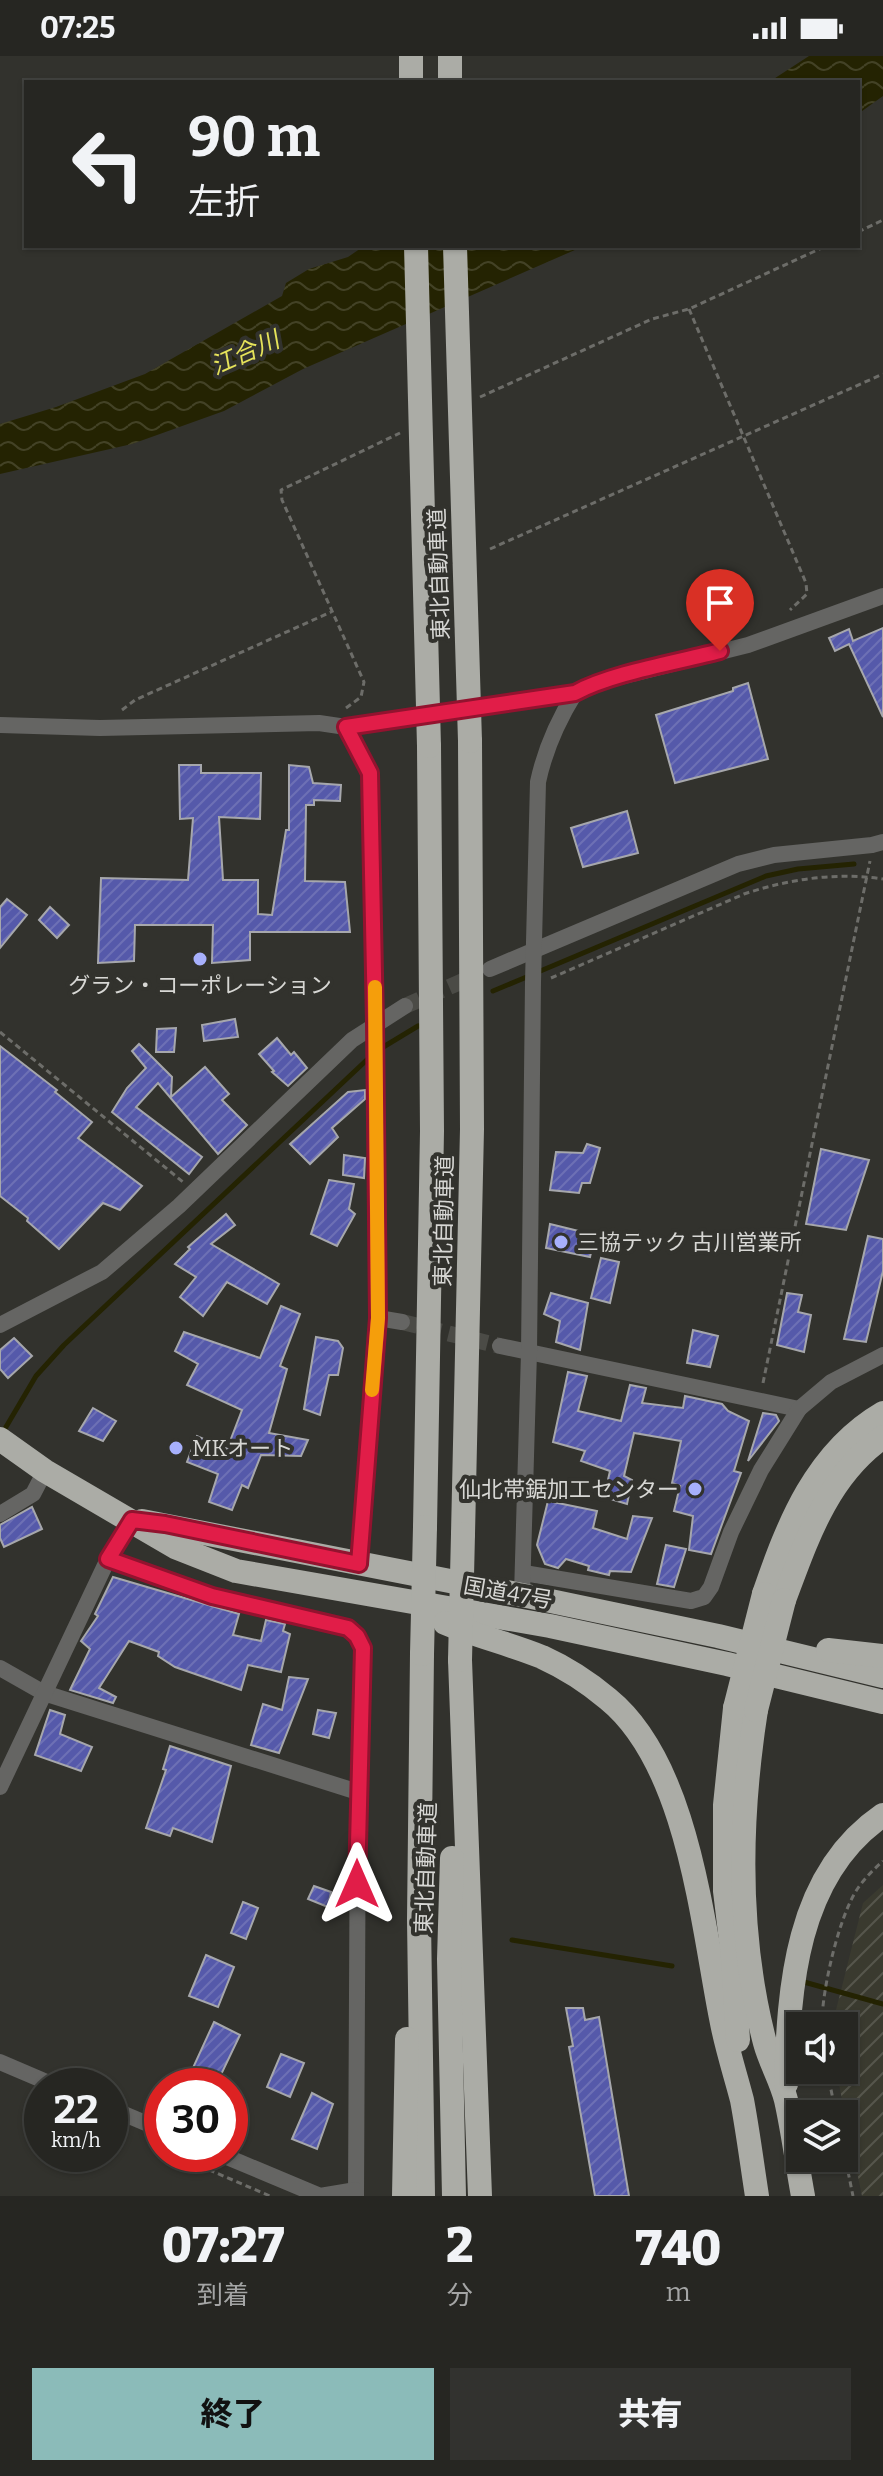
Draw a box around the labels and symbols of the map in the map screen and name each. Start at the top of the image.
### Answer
water label: 江合川 [206,324,286,380]
street label: 東北自動車道 [423,508,455,640]
pin [686,569,754,651]
marker: グラン・コーポレーション [191,950,209,968]
place label: グラン・コーポレーション [68,972,332,999]
street label: 東北自動車道 [429,1155,459,1287]
place label: 三協テック 古川営業所 [577,1229,801,1256]
marker: 三協テック 古川営業所 [552,1233,570,1251]
place label: MKオート [192,1435,293,1462]
marker: MKオート [167,1439,185,1457]
place label: 仙北帯鋸加工センター [459,1476,679,1503]
marker: 仙北帯鋸加工センター [686,1480,704,1498]
street label: 国道47号 [462,1572,554,1614]
street label: 東北自動車道 [410,1802,442,1934]
position arrow [315,1842,399,1926]
speed limit sign: 30 [144,2068,248,2172]

